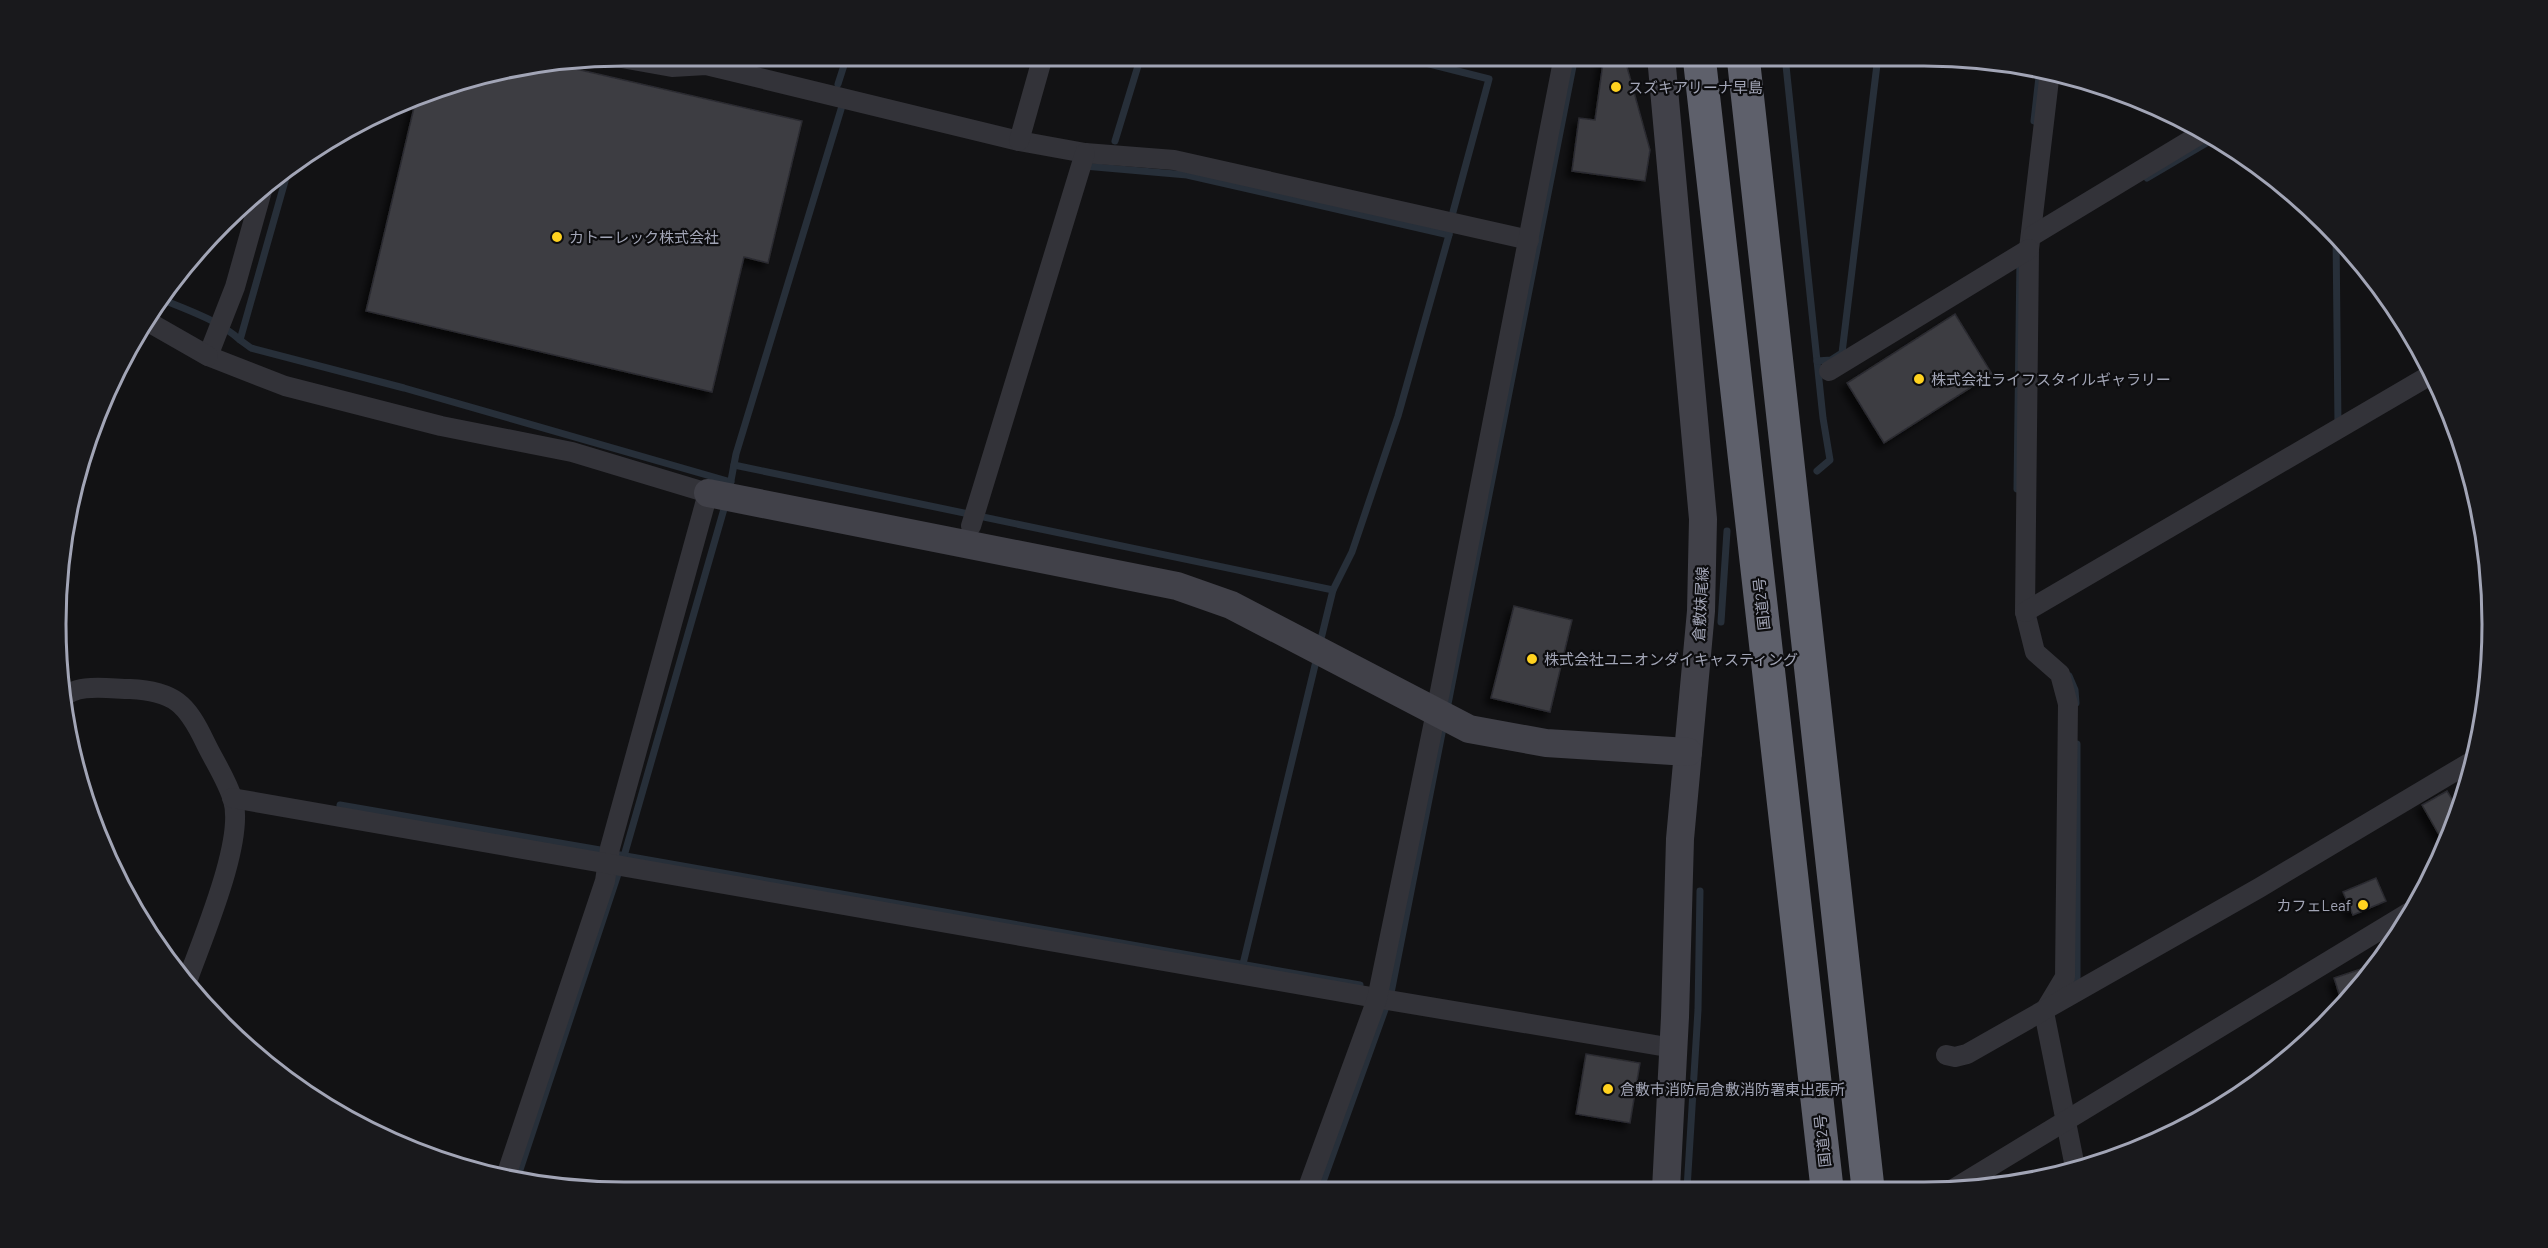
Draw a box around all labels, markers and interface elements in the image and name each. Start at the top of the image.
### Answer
place label: スズキアリーナ早島 [1628,78,1763,96]
marker: スズキアリーナ早島 [1609,80,1623,94]
place label: カトーレック株式会社 [569,228,719,246]
marker: カトーレック株式会社 [550,230,564,244]
place label: 株式会社ライフスタイルギャラリー [1931,370,2171,388]
marker: 株式会社ライフスタイルギャラリー [1912,372,1926,386]
street label: 倉敷妹尾線 [1689,566,1711,642]
street label: 国道2号 [1749,577,1773,631]
place label: 株式会社ユニオンダイキャスティング [1544,650,1798,668]
marker: 株式会社ユニオンダイキャスティング [1525,652,1539,666]
place label: カフェLeaf [2277,896,2351,914]
marker: カフェLeaf [2356,898,2370,912]
place label: 倉敷市消防局倉敷消防署東出張所 [1620,1080,1845,1098]
marker: 倉敷市消防局倉敷消防署東出張所 [1601,1082,1615,1096]
street label: 国道2号 [1810,1114,1834,1168]

